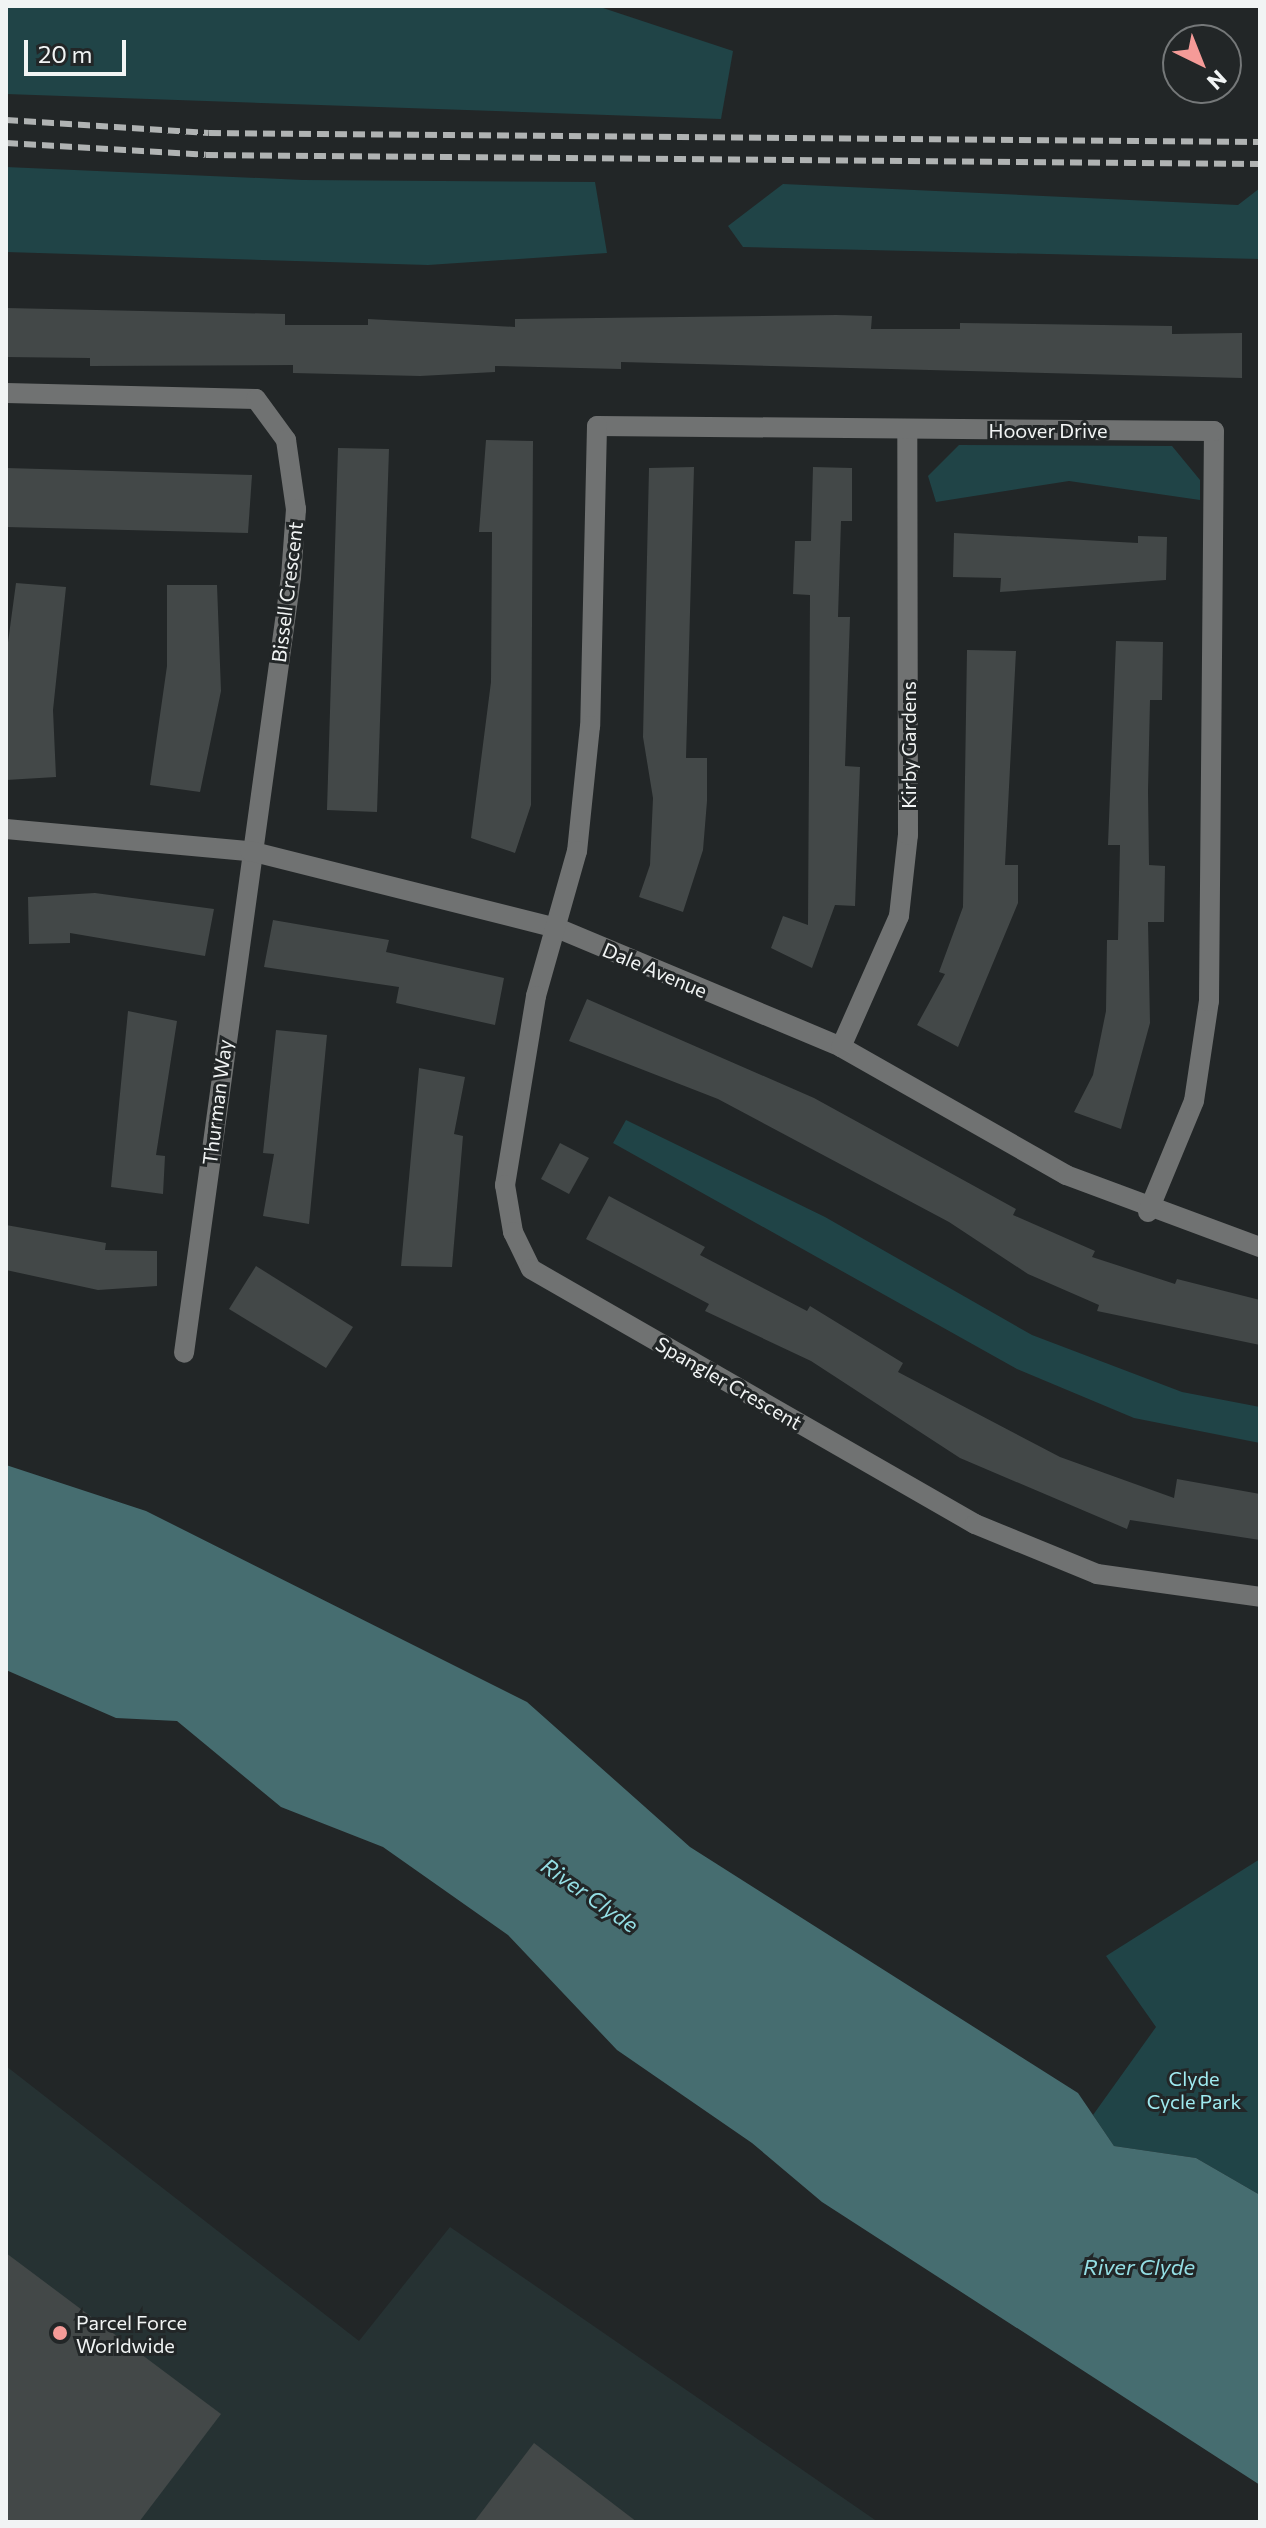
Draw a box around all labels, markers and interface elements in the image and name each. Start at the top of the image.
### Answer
scale bar [28,24,130,74]
north arrow [1162,24,1242,104]
text: 20 m [38,39,92,68]
text: N [1202,65,1233,96]
street label: Hoover Drive [988,418,1108,442]
street label: Bissell Crescent [266,520,308,664]
street label: Kirby Gardens [896,681,920,809]
street label: Dale Avenue [599,937,711,1003]
street label: Thurman Way [197,1038,237,1166]
street label: Spangler Crescent [652,1331,806,1435]
water label: River Clyde [536,1852,644,1938]
park label: Clyde Cycle Park [1147,2066,1241,2113]
water label: River Clyde [1083,2254,1195,2280]
place label: Parcel Force Worldwide [76,2310,187,2357]
marker: Parcel Force Worldwide [51,2324,69,2342]

